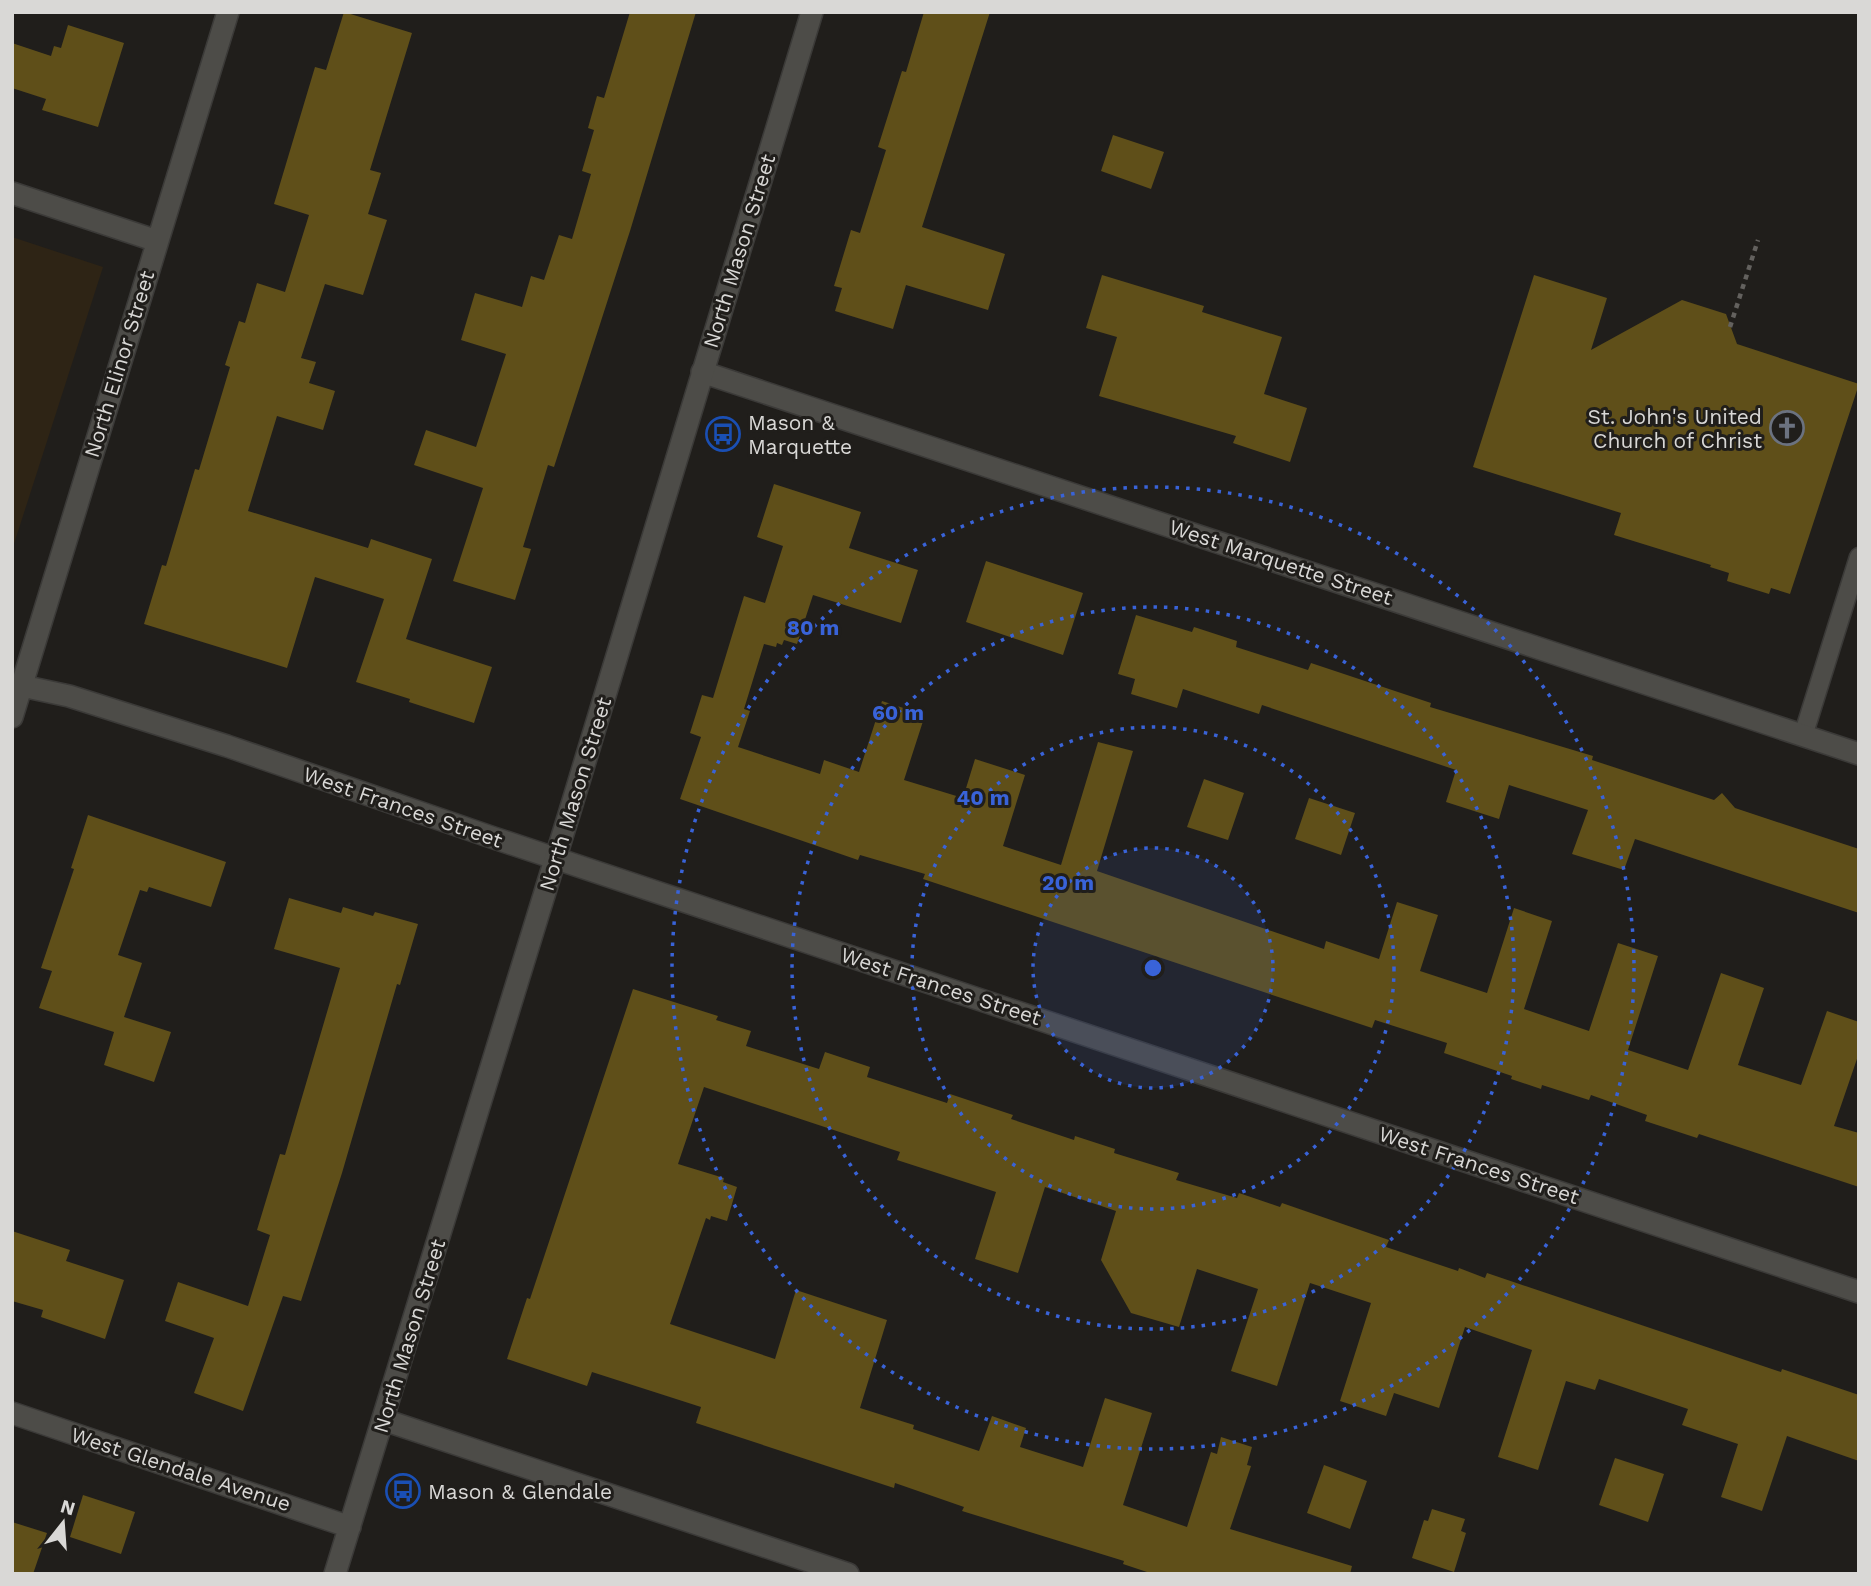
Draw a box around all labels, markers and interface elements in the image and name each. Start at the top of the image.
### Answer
street label: North Mason Street [698,151,780,351]
street label: North Elinor Street [79,267,159,461]
place label: St. John's United Church of Christ [1587,404,1762,453]
church icon: St. John's United Church of Christ [1768,409,1806,447]
place label: Mason & Marquette [748,410,852,459]
bus stop icon: Mason & Marquette [704,415,742,453]
street label: West Marquette Street [1166,514,1396,610]
text: 80 m [787,615,839,640]
street label: North Mason Street [534,694,616,894]
text: 60 m [872,700,924,725]
street label: West Frances Street [300,761,506,853]
text: 40 m [957,785,1009,810]
text: 20 m [1042,870,1094,895]
street label: West Frances Street [838,942,1044,1030]
centre of rings [1141,956,1165,980]
street label: West Frances Street [1376,1121,1582,1209]
street label: North Mason Street [368,1236,450,1436]
street label: West Glendale Avenue [68,1422,294,1516]
bus stop icon: Mason & Glendale [384,1472,422,1510]
place label: Mason & Glendale [428,1479,612,1504]
north arrow [28,1488,98,1558]
text: N [58,1494,78,1520]

